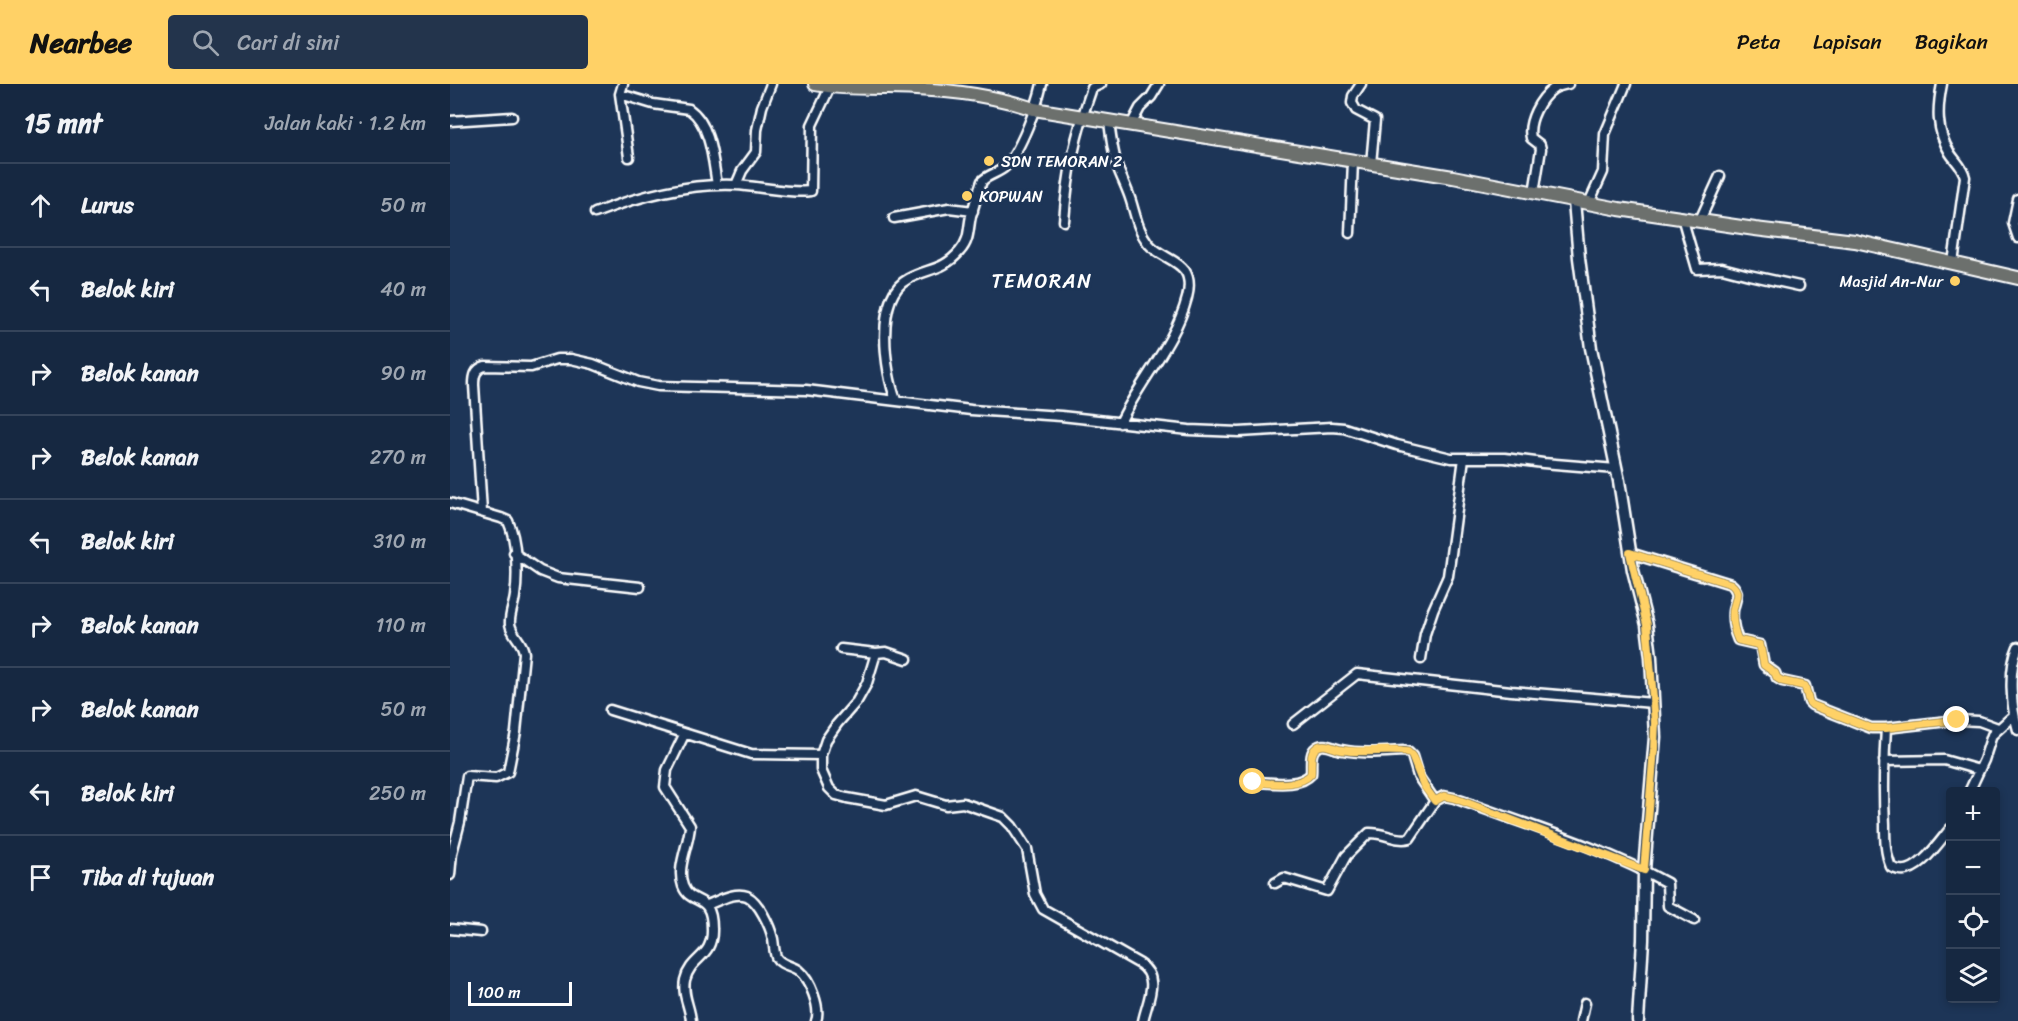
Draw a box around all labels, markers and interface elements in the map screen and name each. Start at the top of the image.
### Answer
search box [168,15,588,69]
text: Nearbee [30,18,132,67]
text: Cari di sini [237,23,339,62]
text: Peta [1737,23,1780,61]
text: Lapisan [1813,23,1882,61]
text: Bagikan [1915,23,1988,61]
icon: search [189,26,222,59]
text: 15 mnt [24,100,102,146]
text: Jalan kaki · 1.2 km [265,106,426,141]
place label: SDN TEMORAN 2 [1001,147,1122,176]
marker: SDN TEMORAN 2 [982,154,996,168]
place label: KOPWAN [979,182,1043,211]
text: Lurus [81,186,134,225]
text: 50 m [381,188,426,223]
icon: ahead [24,189,57,222]
marker: KOPWAN [960,189,974,203]
district label: TEMORAN [991,264,1093,299]
place label: Masjid An-Nur [1840,267,1944,296]
text: Belok kiri [81,270,174,309]
text: 40 m [380,272,426,307]
icon: left [24,273,57,306]
marker: Masjid An-Nur [1948,274,1962,288]
text: Belok kanan [81,354,199,393]
text: 90 m [381,356,426,391]
icon: right [24,357,57,390]
text: Belok kanan [81,438,199,477]
text: 270 m [370,440,426,475]
icon: right [24,441,57,474]
text: Belok kiri [81,522,174,561]
text: 310 m [373,524,426,559]
icon: left [24,525,57,558]
text: Belok kanan [81,606,199,645]
text: 110 m [376,608,426,643]
icon: right [24,609,57,642]
text: Belok kanan [81,690,199,729]
text: 50 m [381,692,426,727]
icon: right [24,693,57,726]
route end [1943,706,1969,732]
route start [1239,768,1265,794]
text: Belok kiri [81,774,174,813]
text: 250 m [369,776,426,811]
icon: left [24,777,57,810]
map controls [1946,787,2000,1003]
button: + [1946,787,2000,841]
button: − [1946,841,2000,895]
text: Tiba di tujuan [81,858,214,897]
icon: arrive [24,861,57,894]
button: locate [1946,895,2000,949]
button: layers [1946,949,2000,1003]
text: 100 m [477,978,521,1007]
scale bar [468,979,572,1006]

